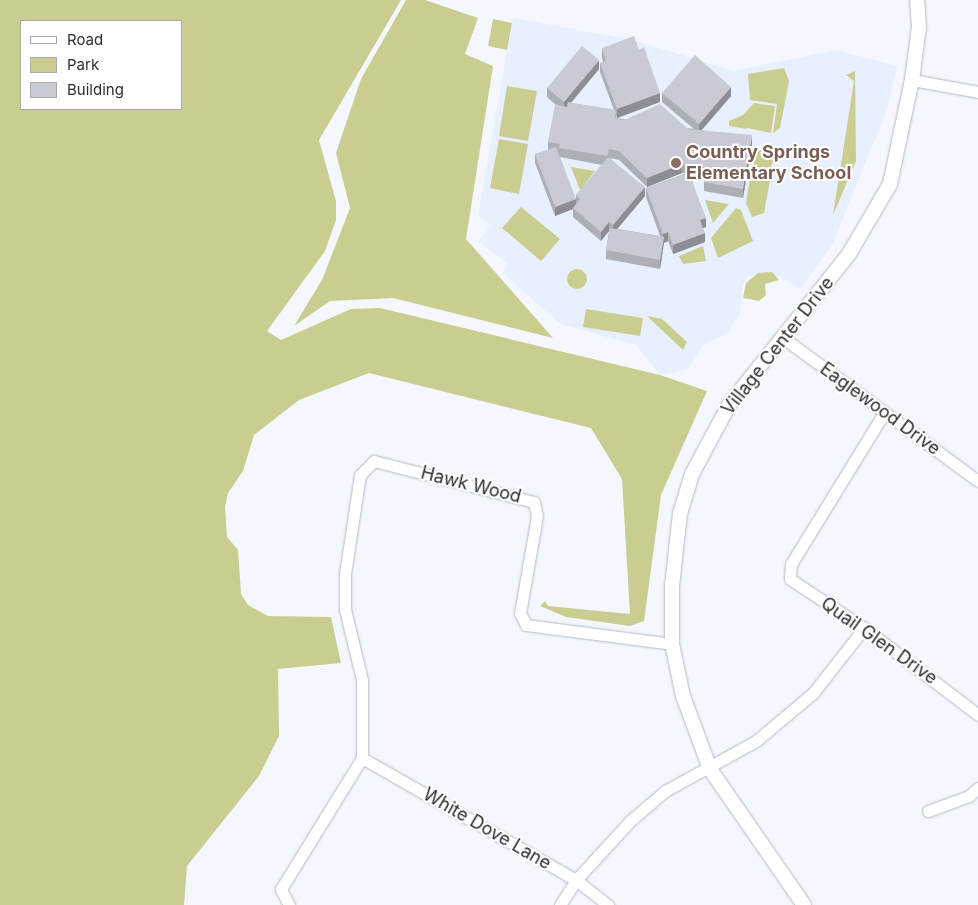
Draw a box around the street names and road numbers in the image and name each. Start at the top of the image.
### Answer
street label: Village Center Drive [717,273,839,419]
street label: Eaglewood Drive [816,358,944,460]
street label: Hawk Wood [419,462,523,508]
street label: Quail Glen Drive [817,593,941,689]
street label: White Dove Lane [419,784,555,874]

